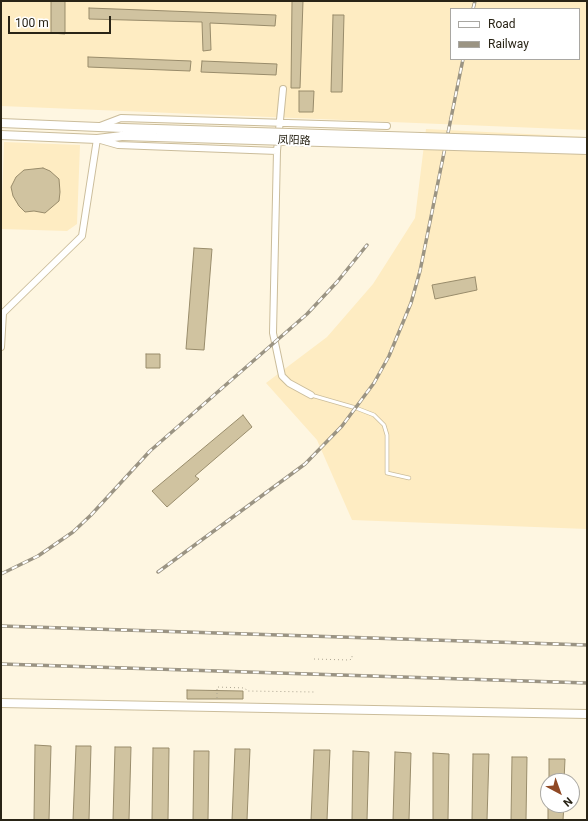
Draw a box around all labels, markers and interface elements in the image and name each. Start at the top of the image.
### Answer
scale bar [10,8,113,34]
legend [450,8,580,60]
text: 100 m [15,16,49,30]
text: Road [488,17,516,31]
text: Railway [488,37,529,51]
street label: 凤阳路 [277,134,311,148]
north arrow [540,773,580,813]
text: N [560,794,575,809]

